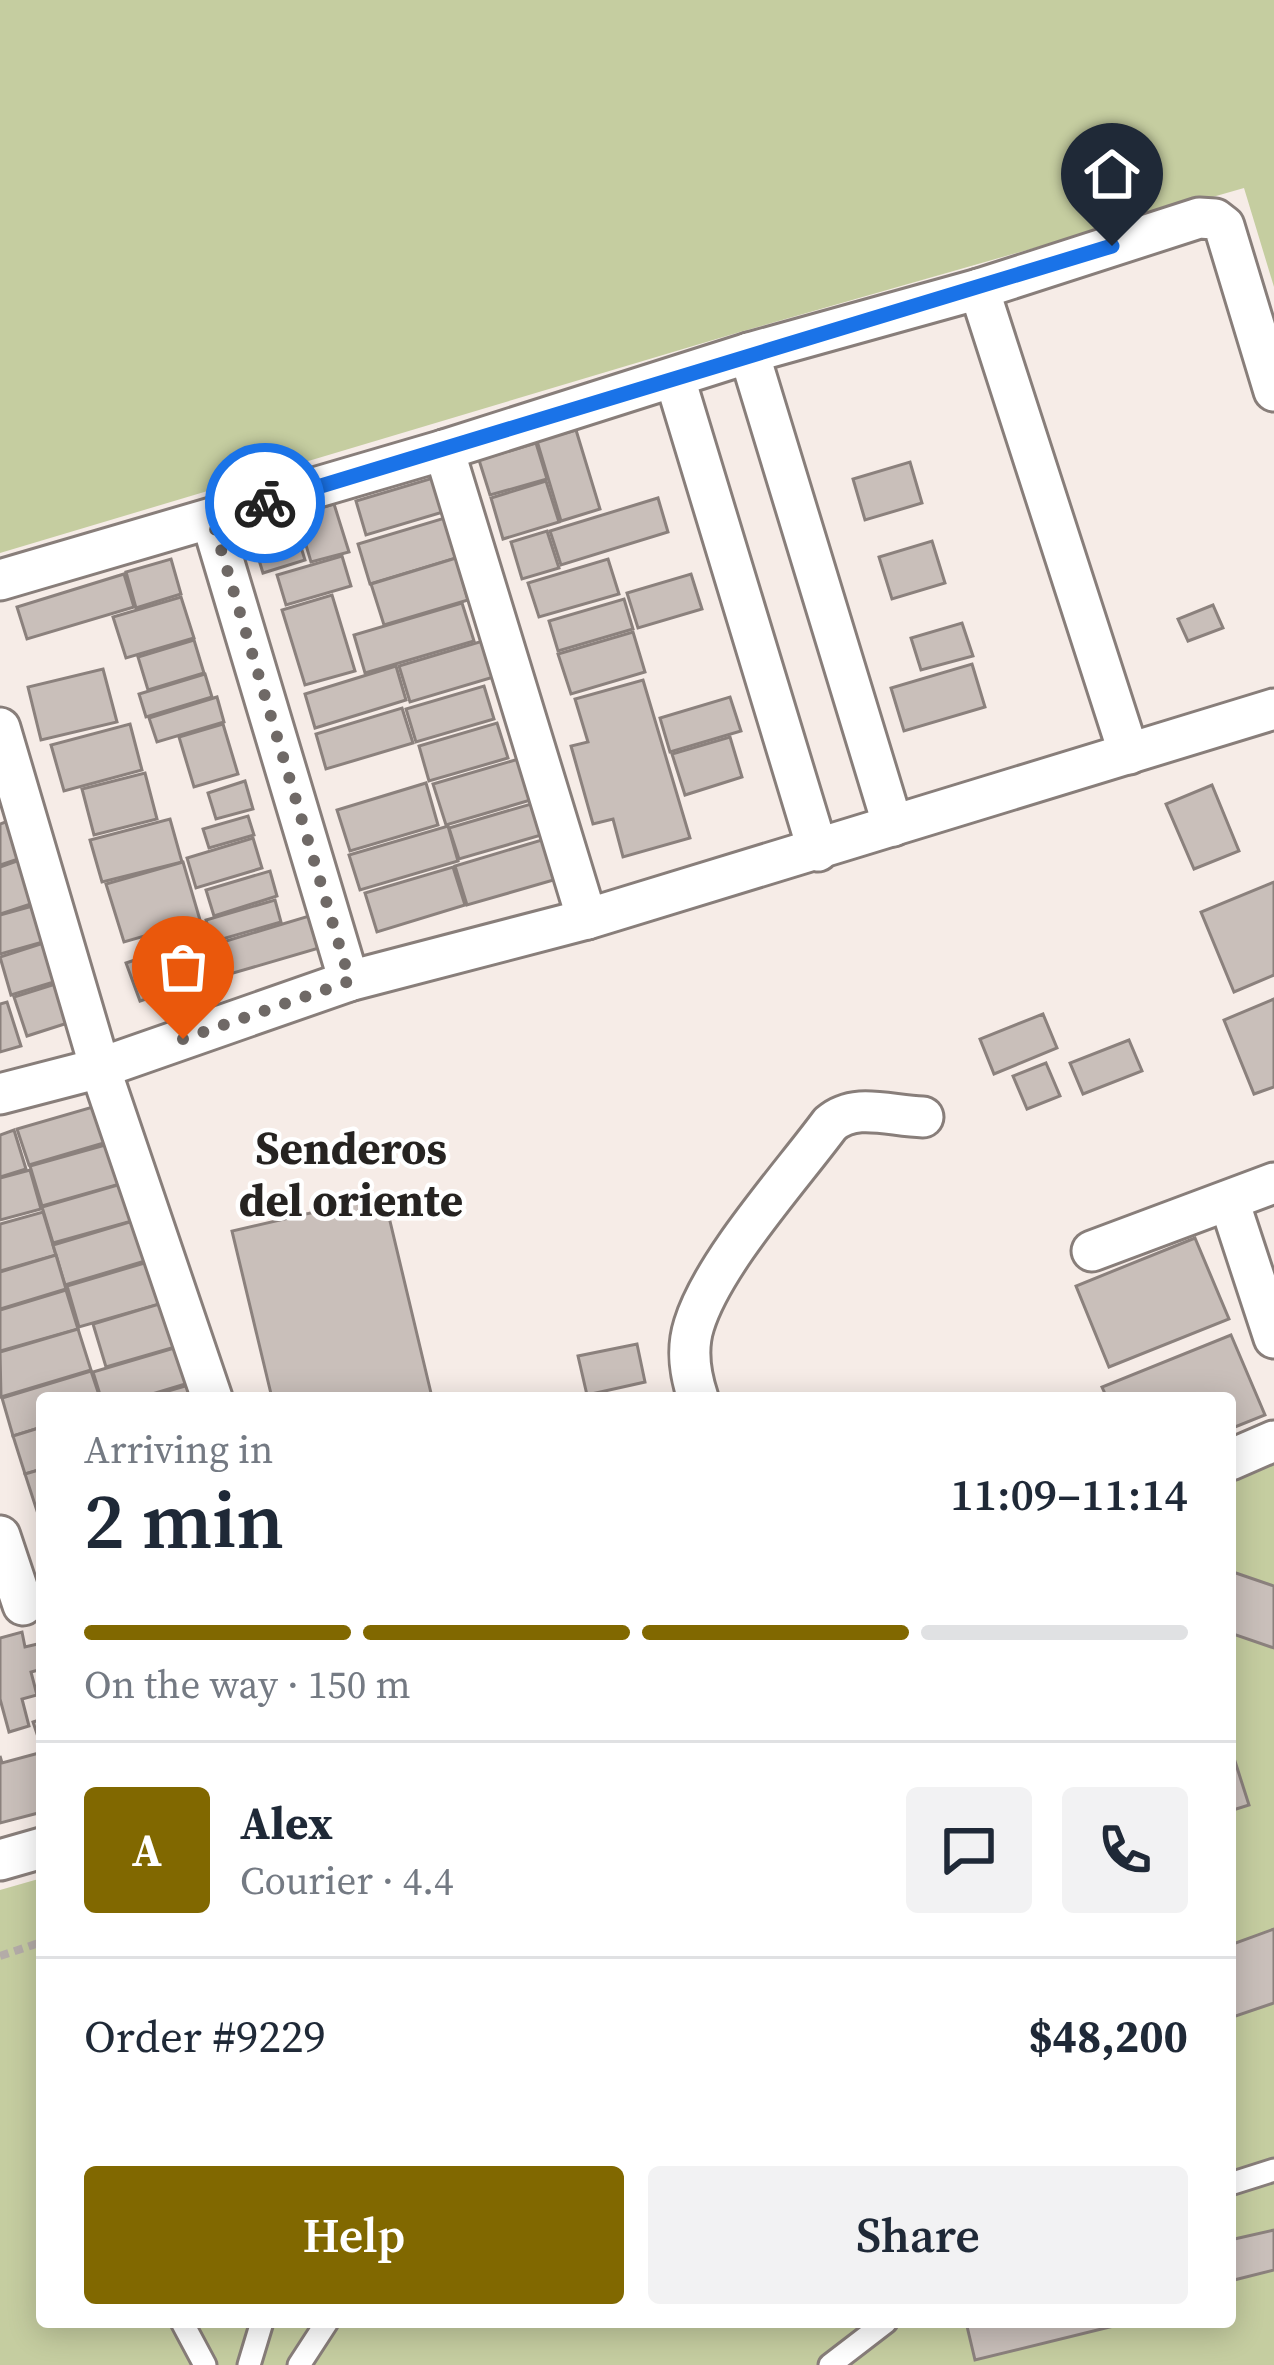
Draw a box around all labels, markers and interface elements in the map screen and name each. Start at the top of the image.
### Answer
pin [1061,123,1163,246]
icon: home [1079,141,1145,207]
courier [205,443,325,563]
icon: bike [232,470,298,536]
pin [132,916,234,1039]
icon: bag [150,934,216,1000]
district label: Senderos del oriente [239,1117,463,1231]
text: Arriving in [84,1423,273,1476]
text: 11:09–11:14 [950,1463,1188,1525]
text: 2 min [84,1467,284,1574]
text: On the way · 150 m [84,1658,411,1711]
button: chat [906,1787,1032,1913]
button: phone [1062,1787,1188,1913]
text: Alex [240,1792,333,1854]
text: A [132,1819,162,1881]
text: Courier · 4.4 [240,1854,453,1907]
text: Order #9229 [84,2005,326,2067]
text: $48,200 [1028,2005,1188,2067]
button: Help [84,2166,624,2304]
button: Share [648,2166,1188,2304]

